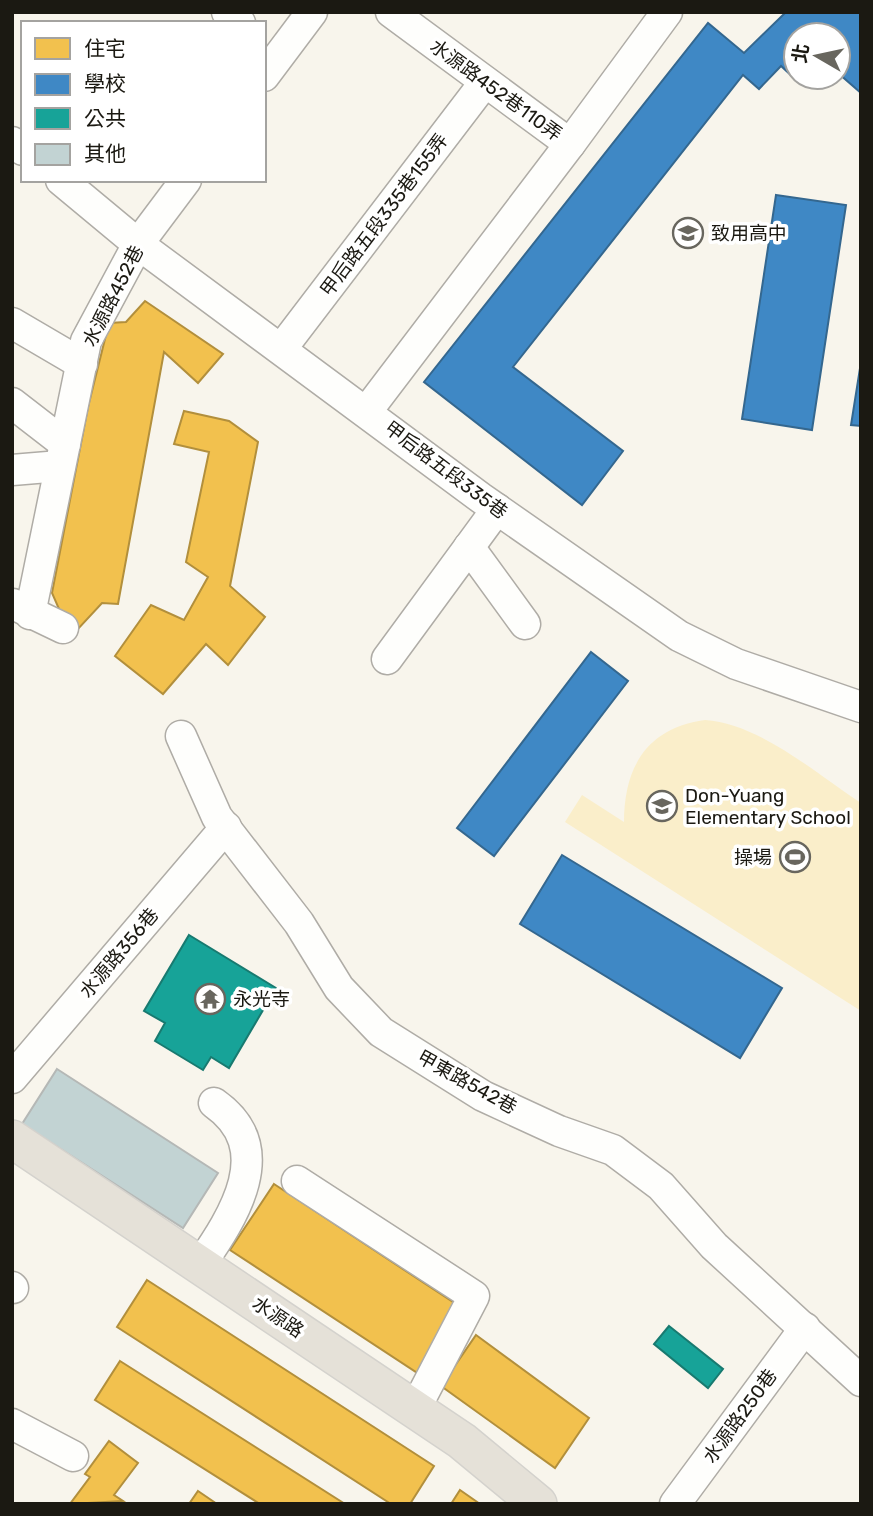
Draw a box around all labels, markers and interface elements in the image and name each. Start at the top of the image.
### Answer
legend [21,21,266,182]
north arrow [782,21,852,91]
street label: 水源路452巷110弄 [425,34,567,146]
text: 住宅 [84,36,126,61]
text: 北 [788,42,814,65]
text: 學校 [84,71,126,96]
text: 公共 [84,106,126,131]
street label: 甲后路五段335巷155弄 [315,129,453,301]
text: 其他 [84,141,126,166]
school or university icon: 致用高中 [671,216,705,250]
place label: 致用高中 [711,222,787,245]
street label: 水源路452巷 [78,242,148,350]
street label: 甲后路五段335巷 [380,416,512,524]
place label: Don-Yuang Elementary School [685,784,851,829]
school or university icon: Don-Yuang Elementary School [645,789,679,823]
sports icon: 操場 [778,840,812,874]
place label: 操場 [734,846,772,869]
street label: 水源路356巷 [75,903,163,1003]
temple icon: 永光寺 [193,982,227,1016]
place label: 永光寺 [233,988,290,1011]
street label: 甲東路542巷 [413,1045,521,1119]
street label: 水源路 [248,1292,308,1342]
street label: 水源路250巷 [698,1365,782,1467]

